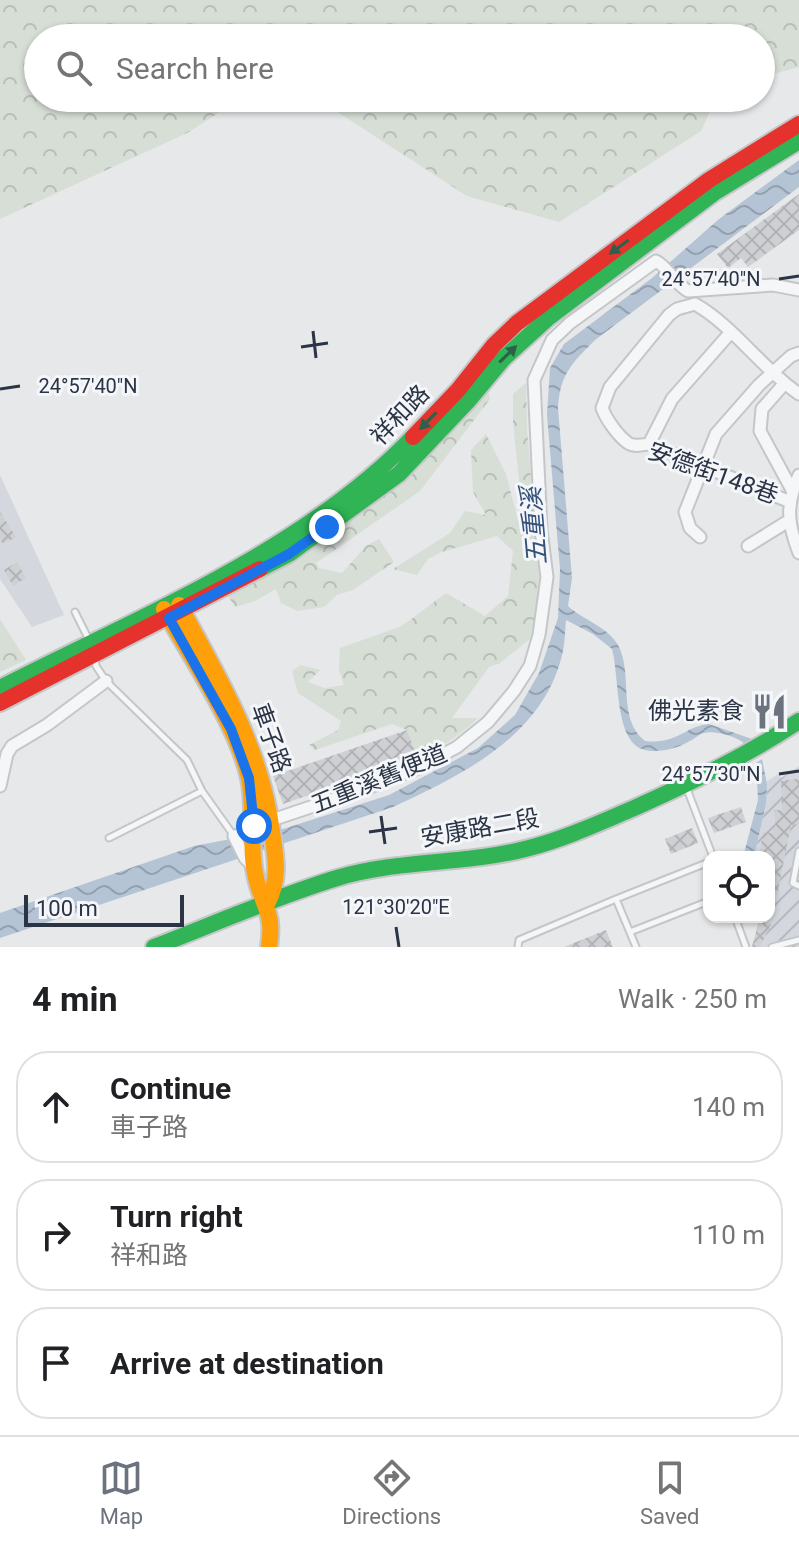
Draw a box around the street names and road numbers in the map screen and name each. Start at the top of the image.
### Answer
street label: 祥和路 [365,379,435,451]
street label: 安德街148巷 [644,437,782,509]
street label: 車子路 [246,699,296,777]
street label: 五重溪舊便道 [307,739,451,819]
street label: 安康路二段 [418,804,542,852]

